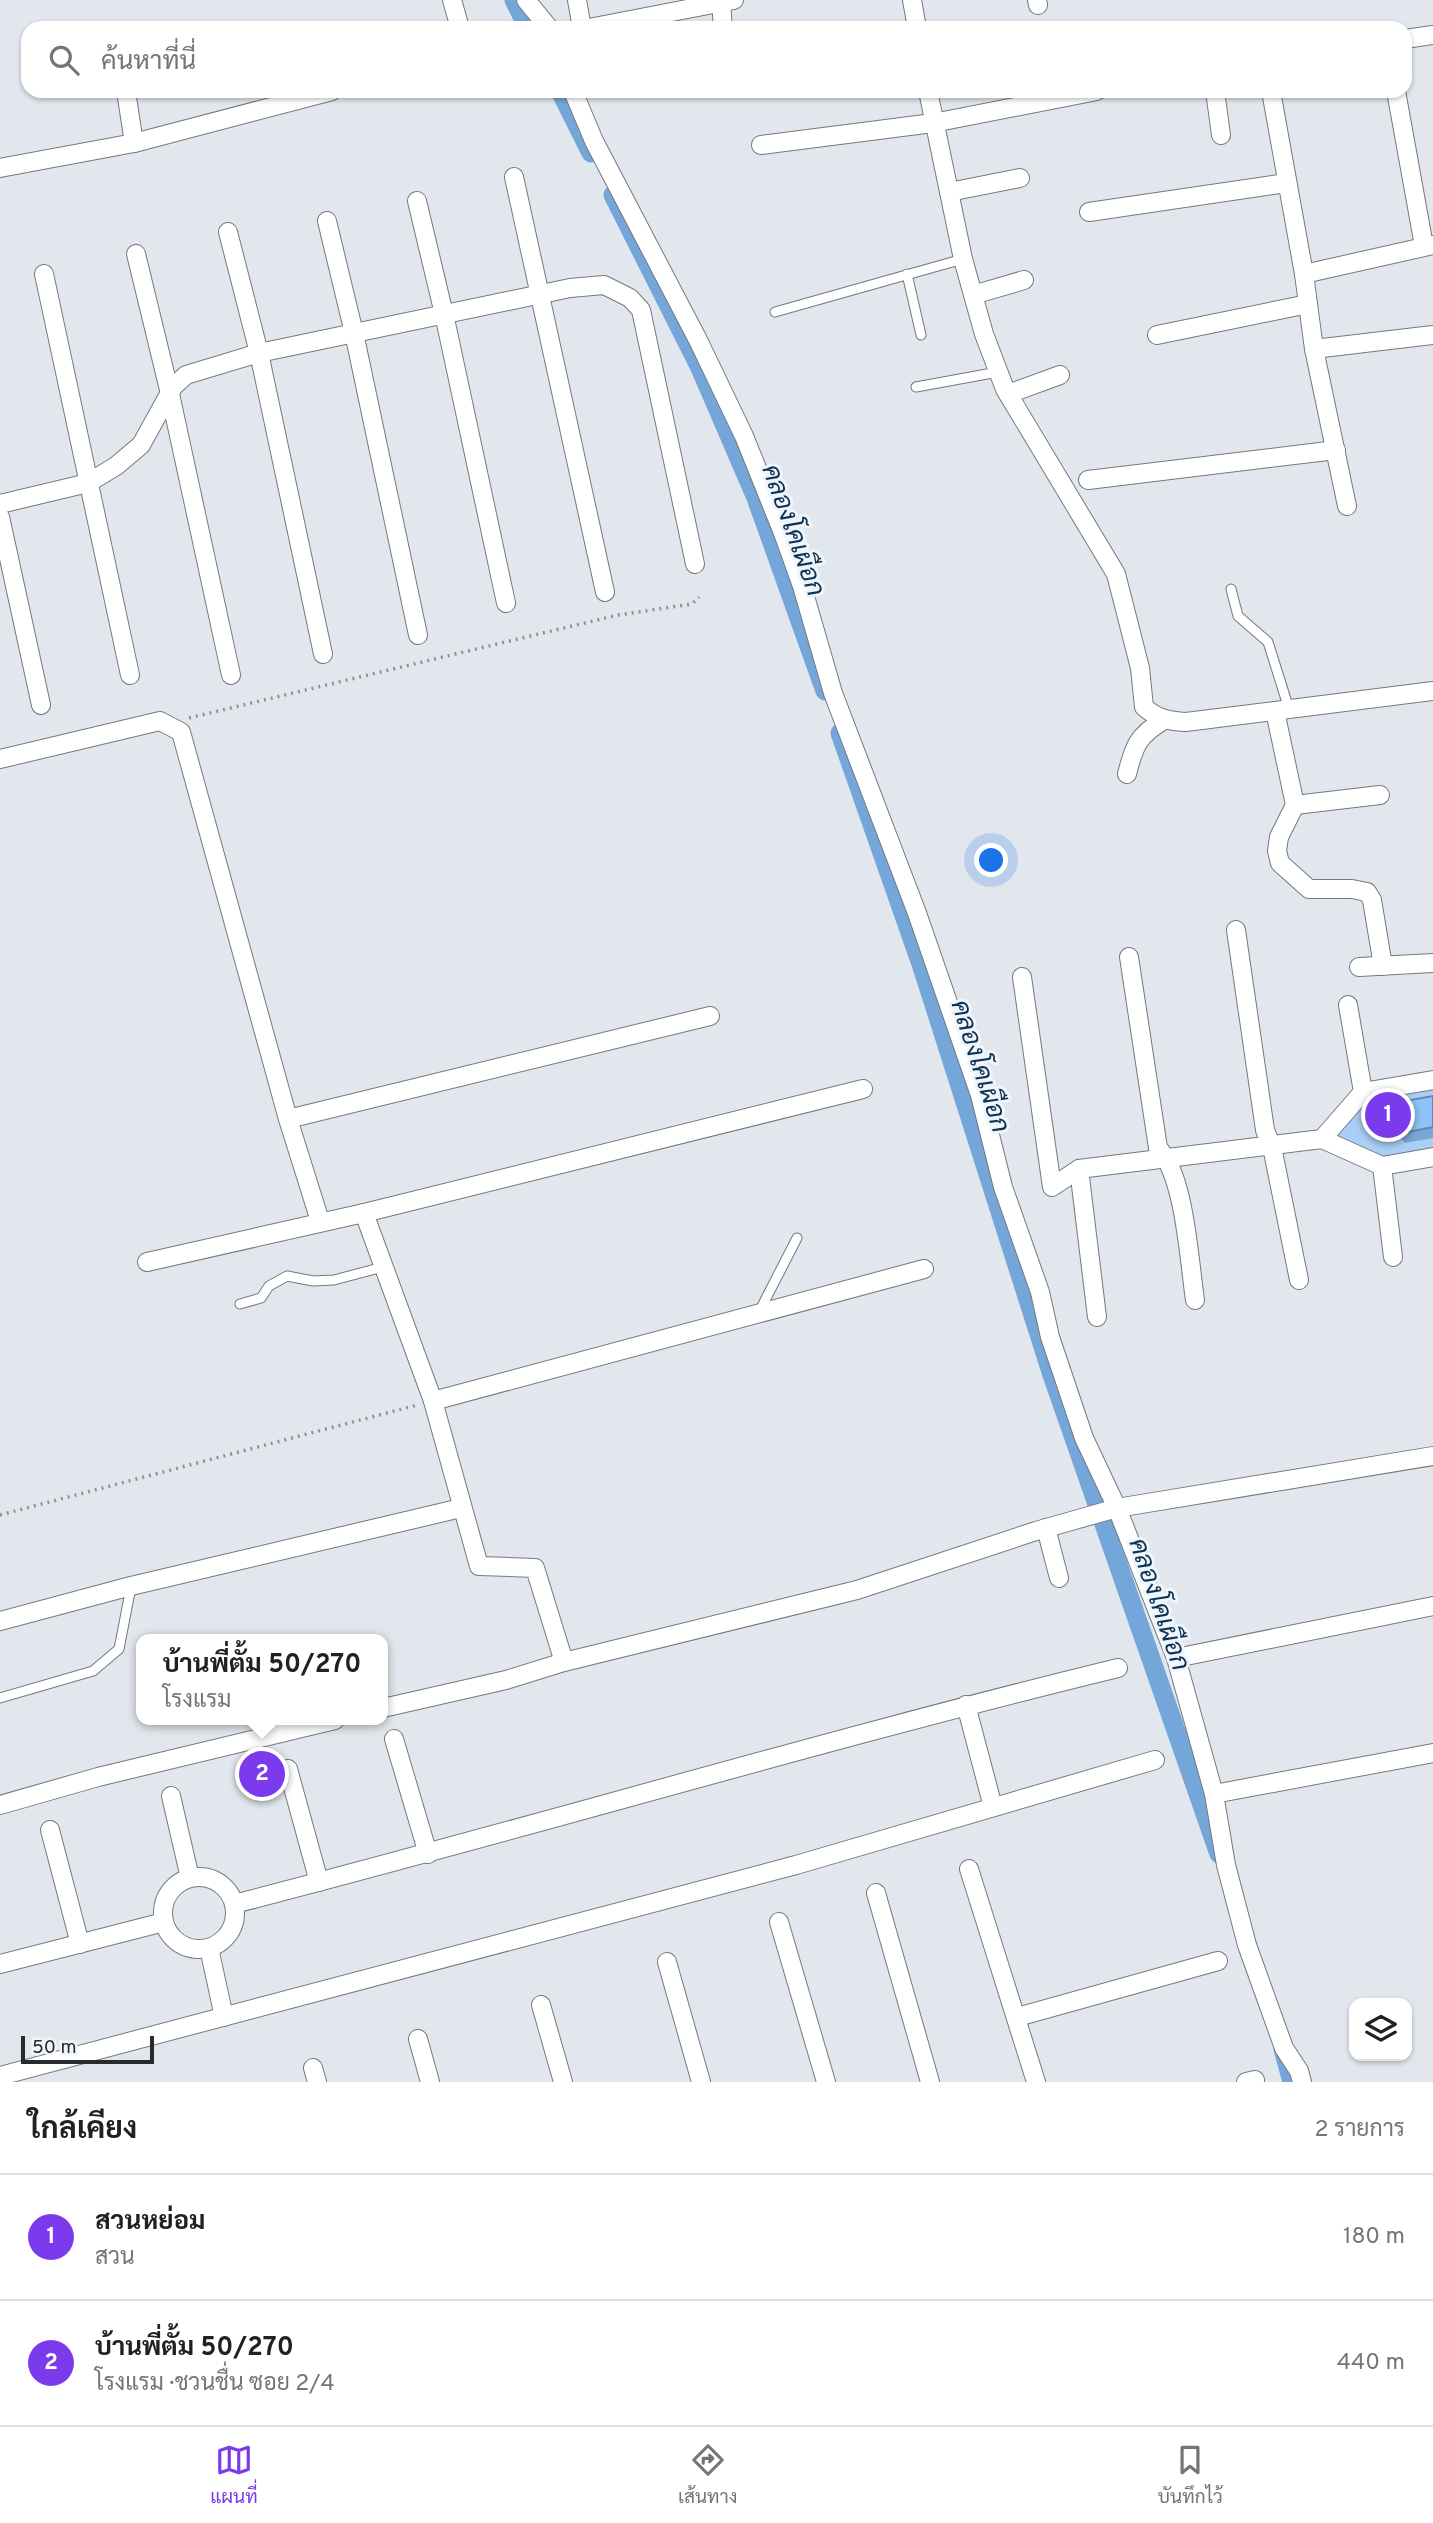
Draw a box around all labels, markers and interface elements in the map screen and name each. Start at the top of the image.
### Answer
search box [21,21,1412,98]
icon: search [45,41,83,79]
text: ค้นหาที่นี่ [101,46,196,79]
water label: คลองโคเผือก [753,460,833,601]
your location [974,843,1008,877]
water label: คลองโคเผือก [942,996,1018,1137]
pin: 1 [1365,1089,1411,1141]
water label: คลองโคเผือก [1120,1534,1198,1675]
popup [136,1634,388,1725]
text: บ้านพี่ตั้ม 50/270 [163,1649,361,1682]
text: โรงแรม [163,1687,232,1716]
pin: 2 [239,1748,285,1800]
map controls [1349,1998,1412,2061]
button: layers [1349,1998,1412,2061]
scale bar [21,2033,154,2065]
text: 50 m [32,2036,77,2060]
text: ใกล้เคียง [28,2112,137,2149]
text: 2 รายการ [1315,2116,1405,2145]
text: สวนหย่อม [95,2206,205,2239]
text: 1 [46,2223,56,2252]
text: 180 m [1343,2223,1405,2252]
text: สวน [95,2244,135,2273]
text: บ้านพี่ตั้ม 50/270 [95,2332,294,2365]
text: 2 [44,2349,58,2378]
text: 440 m [1337,2349,1405,2378]
text: โรงแรม · ชวนชื่น ซอย 2/4 [95,2370,335,2399]
tab: แผนที่ [210,2441,258,2510]
tab: เส้นทาง [678,2441,737,2510]
tab: บันทึกไว้ [1158,2441,1223,2510]

